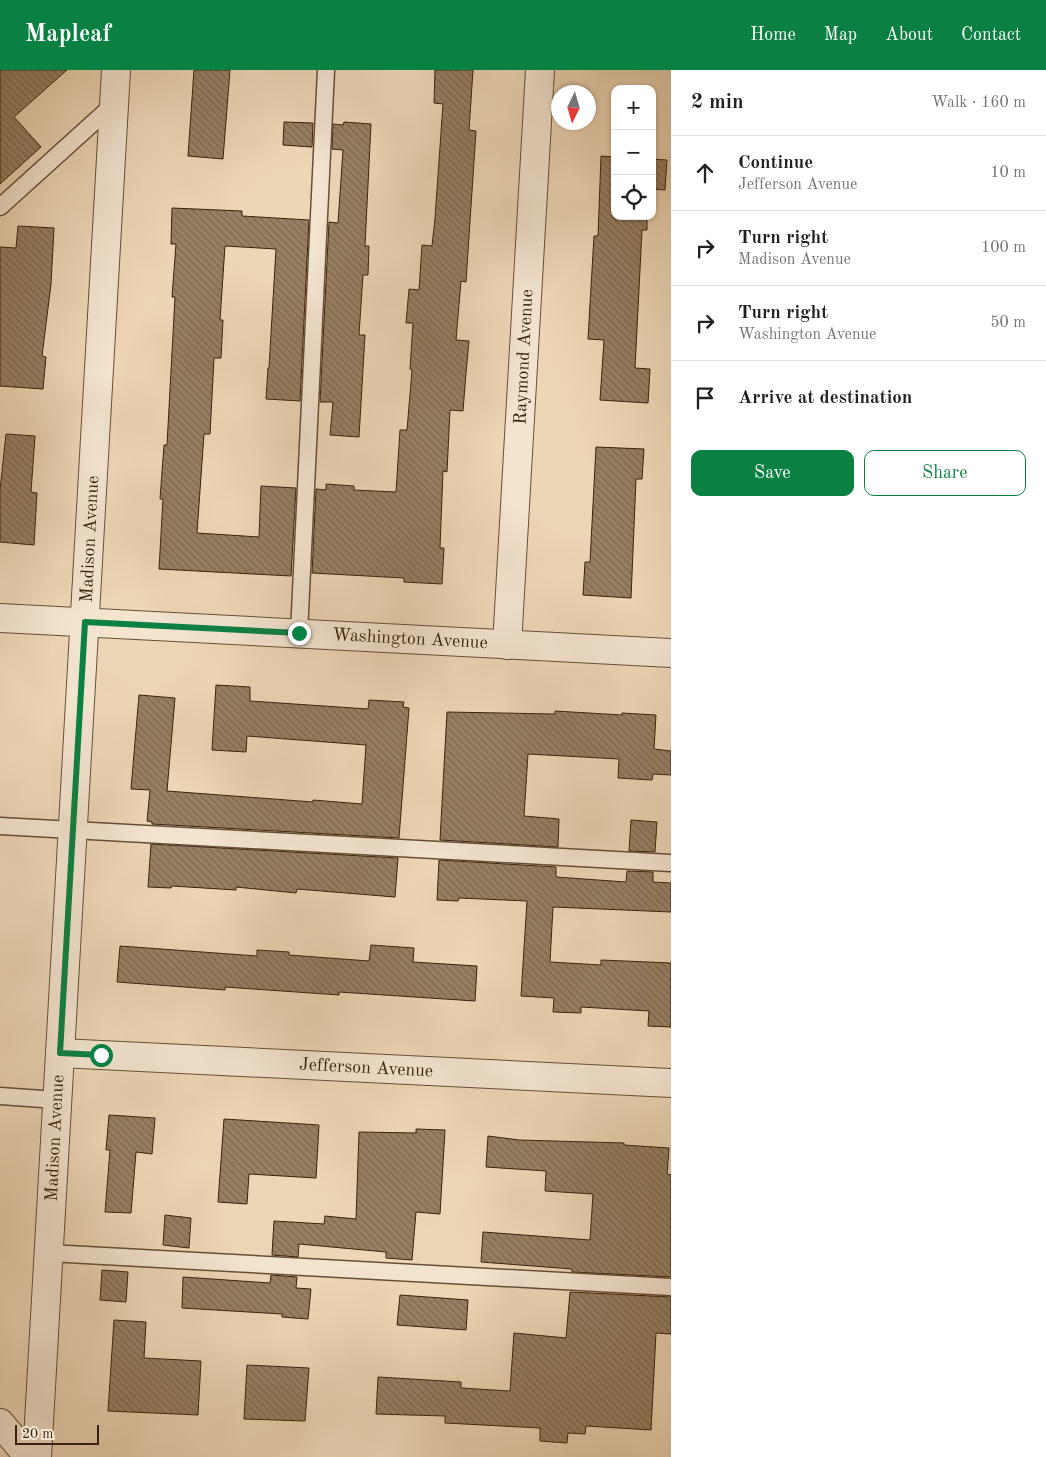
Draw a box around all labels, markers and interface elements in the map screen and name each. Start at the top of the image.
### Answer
text: Mapleaf [25,23,111,47]
text: Home [750,26,796,44]
text: Map [824,26,857,44]
text: About [885,26,933,44]
text: Contact [961,26,1021,44]
north arrow [551,85,596,130]
map controls [611,85,656,220]
button: + [611,85,656,130]
text: 2 min [691,92,744,113]
text: Walk · 160 m [931,95,1026,111]
button: − [611,130,656,175]
text: Continue [738,154,813,173]
icon: ahead [691,159,719,187]
text: 10 m [990,165,1026,181]
button: locate [611,175,656,220]
text: Jefferson Avenue [738,177,857,193]
text: Turn right [738,229,828,248]
icon: right [691,234,719,262]
text: 100 m [981,240,1026,256]
text: Madison Avenue [738,252,851,268]
street label: Raymond Avenue [511,289,537,425]
text: Turn right [738,304,828,323]
icon: right [691,309,719,337]
text: 50 m [990,315,1026,331]
text: Washington Avenue [738,327,876,343]
icon: arrive [691,384,719,412]
text: Arrive at destination [738,389,912,408]
button: Save [691,450,854,496]
button: Share [864,450,1026,496]
street label: Madison Avenue [78,475,102,603]
route end [288,622,311,645]
street label: Washington Avenue [332,626,488,652]
route start [90,1044,113,1067]
street label: Jefferson Avenue [299,1056,433,1080]
street label: Madison Avenue [43,1074,67,1202]
scale bar [15,1422,99,1445]
text: 20 m [22,1427,53,1441]

